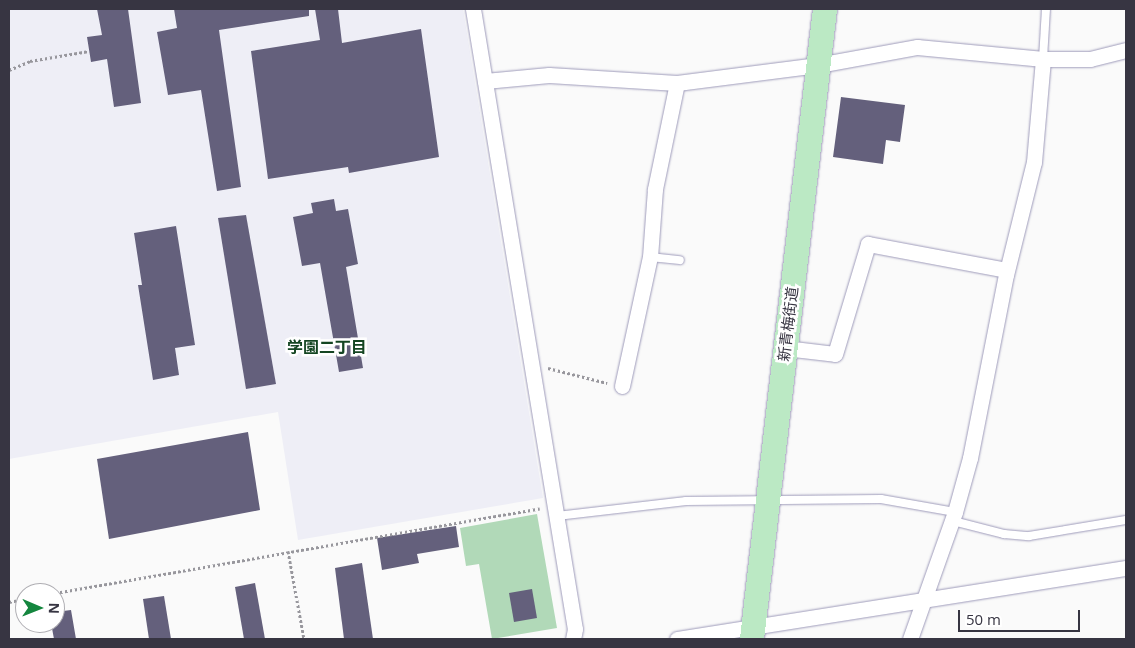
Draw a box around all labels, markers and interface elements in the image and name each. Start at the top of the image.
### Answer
street label: 新青梅街道 [774,286,802,362]
district label: 学園二丁目 [287,337,367,357]
north arrow [15,583,65,633]
scale bar [960,600,1082,632]
text: N [45,602,64,614]
text: 50 m [966,609,1001,629]

